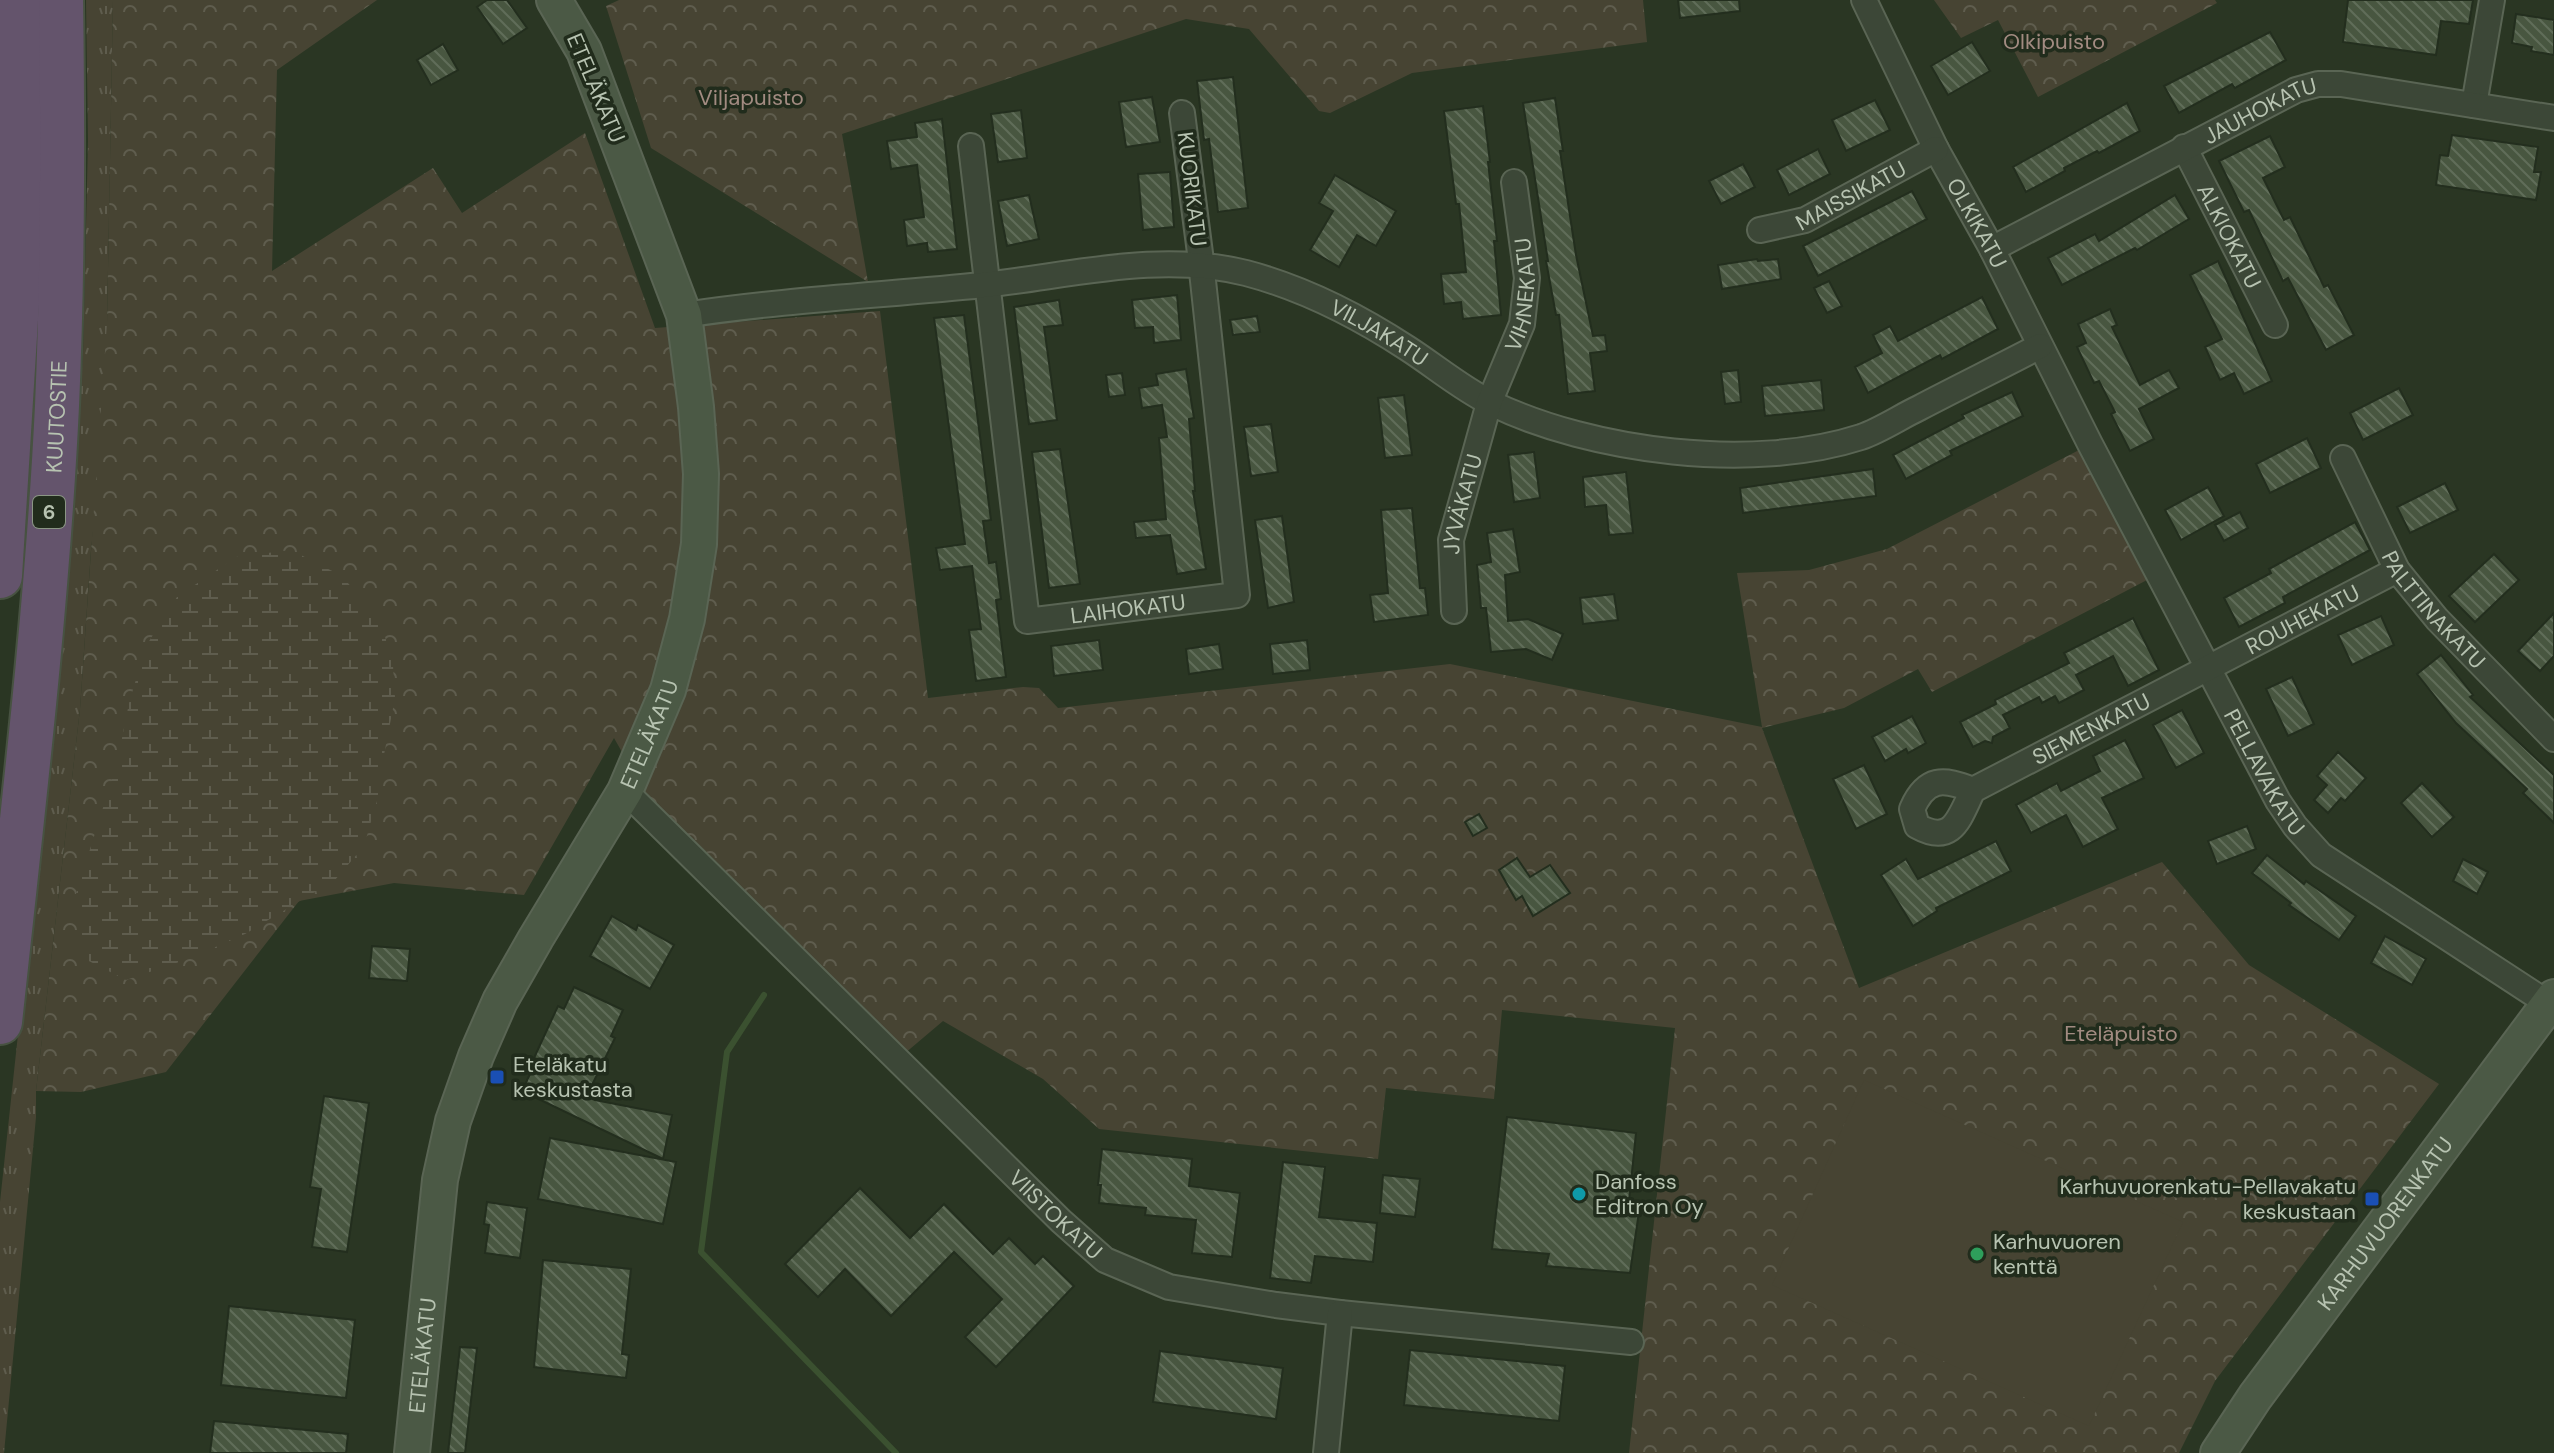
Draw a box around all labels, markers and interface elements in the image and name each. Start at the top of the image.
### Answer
park label: Olkipuisto [2003,27,2105,56]
street label: ETELÄKATU [560,29,632,147]
street label: JAUHOKATU [2198,71,2320,150]
park label: Viljapuisto [698,83,804,112]
street label: KUORIKATU [1171,130,1213,248]
street label: MAISSIKATU [1790,154,1911,237]
street label: OLKIKATU [1940,172,2014,273]
street label: ALKIOKATU [2191,179,2268,293]
street label: VIHNEKATU [1498,236,1542,356]
street label: VILJAKATU [1326,292,1434,373]
street label: KUUTOSTIE [39,360,73,474]
street label: JYVÄKATU [1436,451,1489,555]
road number: 6 [33,496,65,528]
street label: PALTTINAKATU [2375,546,2492,675]
street label: ROUHEKATU [2240,578,2364,661]
street label: LAIHOKATU [1069,587,1187,630]
street label: ETELÄKATU [613,677,685,793]
street label: SIEMENKATU [2027,686,2155,771]
street label: PELLAVAKATU [2218,704,2311,842]
park label: Eteläpuisto [2064,1019,2178,1048]
place label: Eteläkatu keskustasta [513,1050,633,1104]
marker: Eteläkatu keskustasta [488,1068,506,1086]
street label: KARHUVUORENKATU [2311,1131,2459,1316]
street label: VIISTOKATU [1003,1163,1109,1266]
place label: Danfoss Editron Oy [1595,1167,1704,1221]
place label: Karhuvuorenkatu-Pellavakatu keskustaan [2060,1172,2356,1226]
marker: Danfoss Editron Oy [1570,1185,1588,1203]
marker: Karhuvuorenkatu-Pellavakatu keskustaan [2363,1190,2381,1208]
place label: Karhuvuoren kenttä [1993,1227,2121,1281]
marker: Karhuvuoren kenttä [1968,1245,1986,1263]
street label: ETELÄKATU [402,1296,442,1415]

